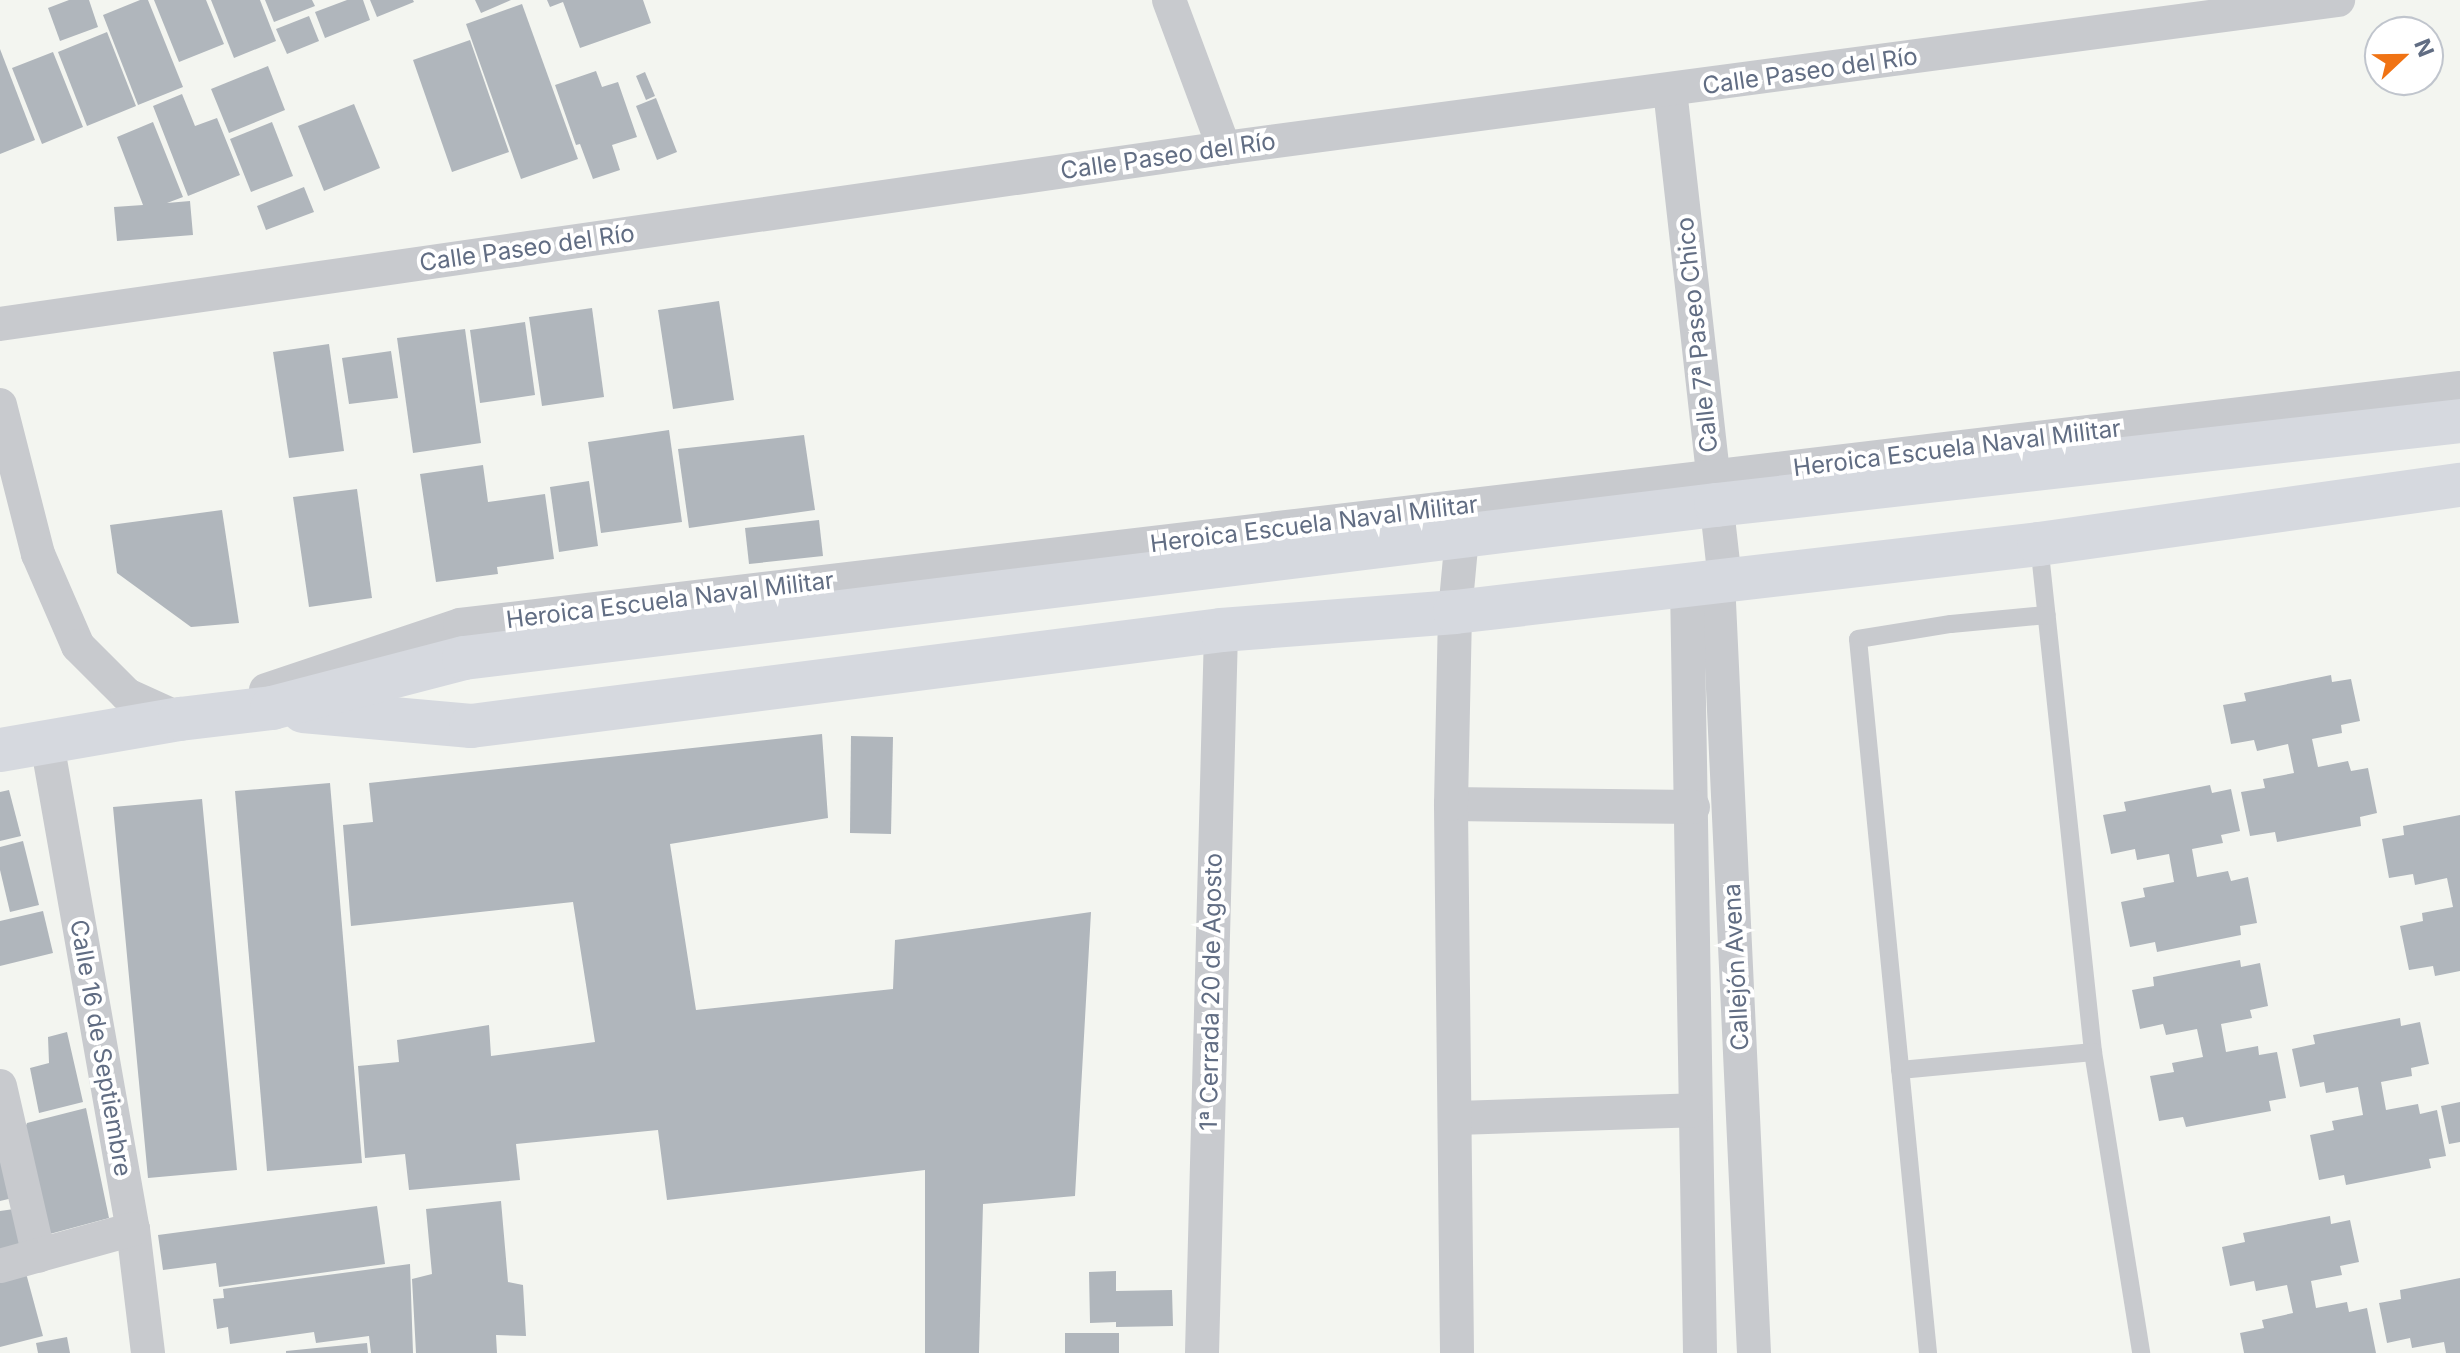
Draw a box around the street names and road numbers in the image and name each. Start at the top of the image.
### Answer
street label: Calle Paseo del Río [1701,42,1919,100]
street label: Calle Paseo del Río [1059,127,1277,185]
street label: Calle 7ª Paseo Chico [1670,216,1724,454]
street label: Calle Paseo del Río [418,219,636,277]
street label: Heroica Escuela Naval Militar [1791,414,2123,482]
street label: Heroica Escuela Naval Militar [1148,490,1480,558]
street label: Heroica Escuela Naval Militar [504,566,836,634]
street label: 1ª Cerrada 20 de Agosto [1194,853,1228,1131]
street label: Callejón Avena [1717,883,1755,1051]
street label: Calle 16 de Septiembre [64,917,138,1179]

